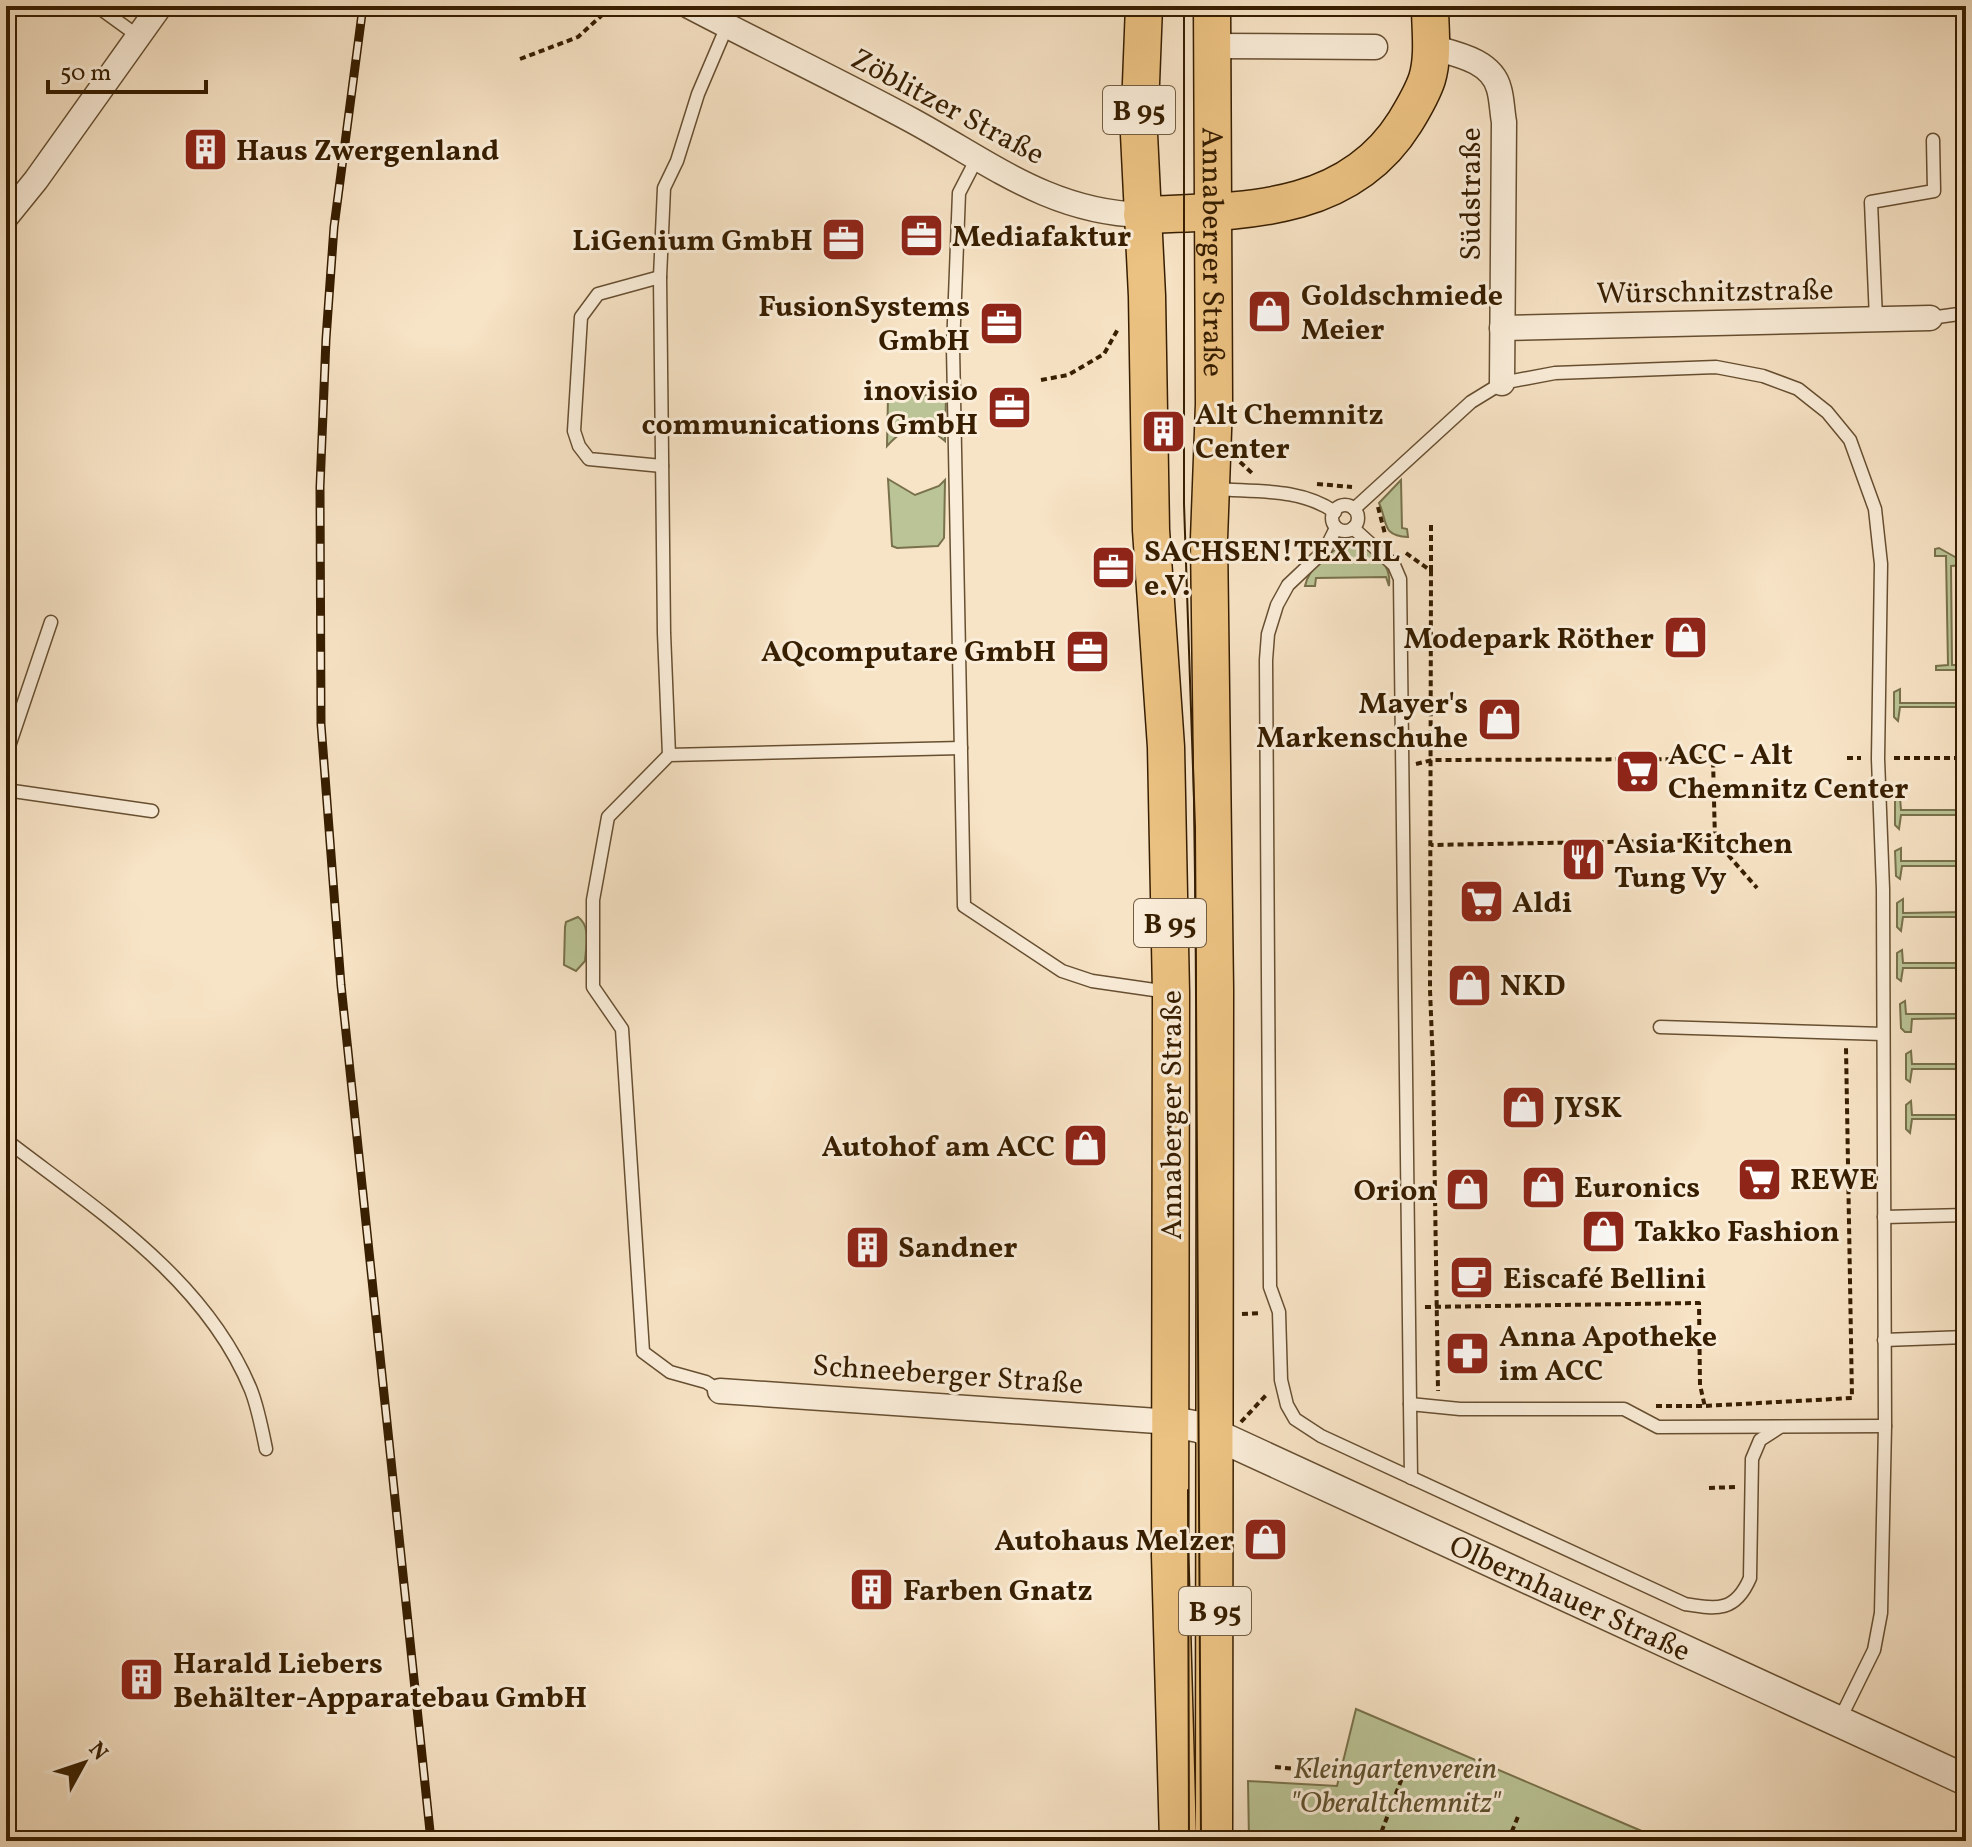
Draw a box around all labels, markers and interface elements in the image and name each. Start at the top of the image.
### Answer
street label: Zöblitzer Straße [843,39,1051,176]
scale bar [48,44,206,94]
text: 50 m [60,57,112,91]
road number: B 95 [1103,86,1175,134]
building icon: Haus Zwergenland [181,126,229,174]
street label: Annaberger Straße [1190,127,1233,377]
street label: Südstraße [1451,127,1493,261]
place label: Haus Zwergenland [236,131,499,173]
office icon: Mediafaktur [897,212,945,260]
office icon: LiGenium GmbH [820,216,868,264]
place label: Mediafaktur [952,217,1131,259]
place label: LiGenium GmbH [572,221,813,263]
street label: Würschnitzstraße [1596,270,1834,316]
place label: Goldschmiede Meier [1301,276,1503,352]
place label: FusionSystems GmbH [758,287,970,363]
shop icon: Goldschmiede Meier [1246,288,1294,336]
office icon: FusionSystems GmbH [977,299,1025,347]
place label: inovisio communications GmbH [641,371,978,447]
office icon: inovisio communications GmbH [985,383,1033,431]
place label: Alt Chemnitz Center [1195,395,1383,471]
building icon: Alt Chemnitz Center [1140,407,1188,455]
place label: SACHSEN!TEXTIL e.V. [1144,532,1400,608]
office icon: SACHSEN!TEXTIL e.V. [1089,544,1137,592]
shop icon: Modepark Röther [1661,614,1709,662]
place label: Modepark Röther [1403,619,1654,661]
office icon: AQcomputare GmbH [1063,627,1111,675]
place label: AQcomputare GmbH [761,632,1056,674]
place label: Mayer's Markenschuhe [1256,684,1468,760]
shop icon: Mayer's Markenschuhe [1475,696,1523,744]
place label: ACC - Alt Chemnitz Center [1668,735,1909,811]
supermarket icon: ACC - Alt Chemnitz Center [1613,747,1661,795]
place label: Asia Kitchen Tung Vy [1614,824,1793,900]
restaurant icon: Asia Kitchen Tung Vy [1559,836,1607,884]
supermarket icon: Aldi [1457,878,1505,926]
place label: Aldi [1512,883,1572,925]
road number: B 95 [1134,899,1206,947]
shop icon: NKD [1445,961,1493,1009]
place label: NKD [1500,966,1566,1008]
street label: Annaberger Straße [1152,990,1194,1240]
shop icon: JYSK [1499,1083,1547,1131]
place label: JYSK [1553,1088,1622,1130]
shop icon: Autohof am ACC [1062,1122,1110,1170]
place label: Autohof am ACC [822,1127,1055,1169]
supermarket icon: REWE [1735,1155,1783,1203]
place label: REWE [1790,1160,1878,1202]
shop icon: Euronics [1519,1163,1567,1211]
shop icon: Orion [1444,1166,1492,1214]
place label: Euronics [1574,1168,1700,1210]
place label: Orion [1353,1171,1437,1213]
shop icon: Takko Fashion [1579,1207,1627,1255]
place label: Takko Fashion [1634,1212,1840,1254]
building icon: Sandner [843,1223,891,1271]
place label: Sandner [898,1228,1018,1270]
cafe icon: Eiscafé Bellini [1448,1254,1496,1302]
place label: Eiscafé Bellini [1503,1259,1706,1301]
place label: Anna Apotheke im ACC [1499,1317,1717,1393]
pharmacy icon: Anna Apotheke im ACC [1444,1329,1492,1377]
street label: Schneeberger Straße [811,1346,1085,1406]
shop icon: Autohaus Melzer [1241,1516,1289,1564]
place label: Autohaus Melzer [994,1521,1234,1563]
street label: Olbernhauer Straße [1442,1526,1697,1673]
building icon: Farben Gnatz [848,1566,896,1614]
place label: Farben Gnatz [903,1571,1093,1613]
road number: B 95 [1179,1587,1251,1635]
place label: Harald Liebers Behälter-Apparatebau GmbH [173,1644,587,1720]
building icon: Harald Liebers Behälter-Apparatebau GmbH [118,1656,166,1704]
north arrow [44,1723,124,1803]
text: N [80,1736,114,1768]
park label: Kleingartenverein "Oberaltchemnitz" [1290,1749,1501,1825]

